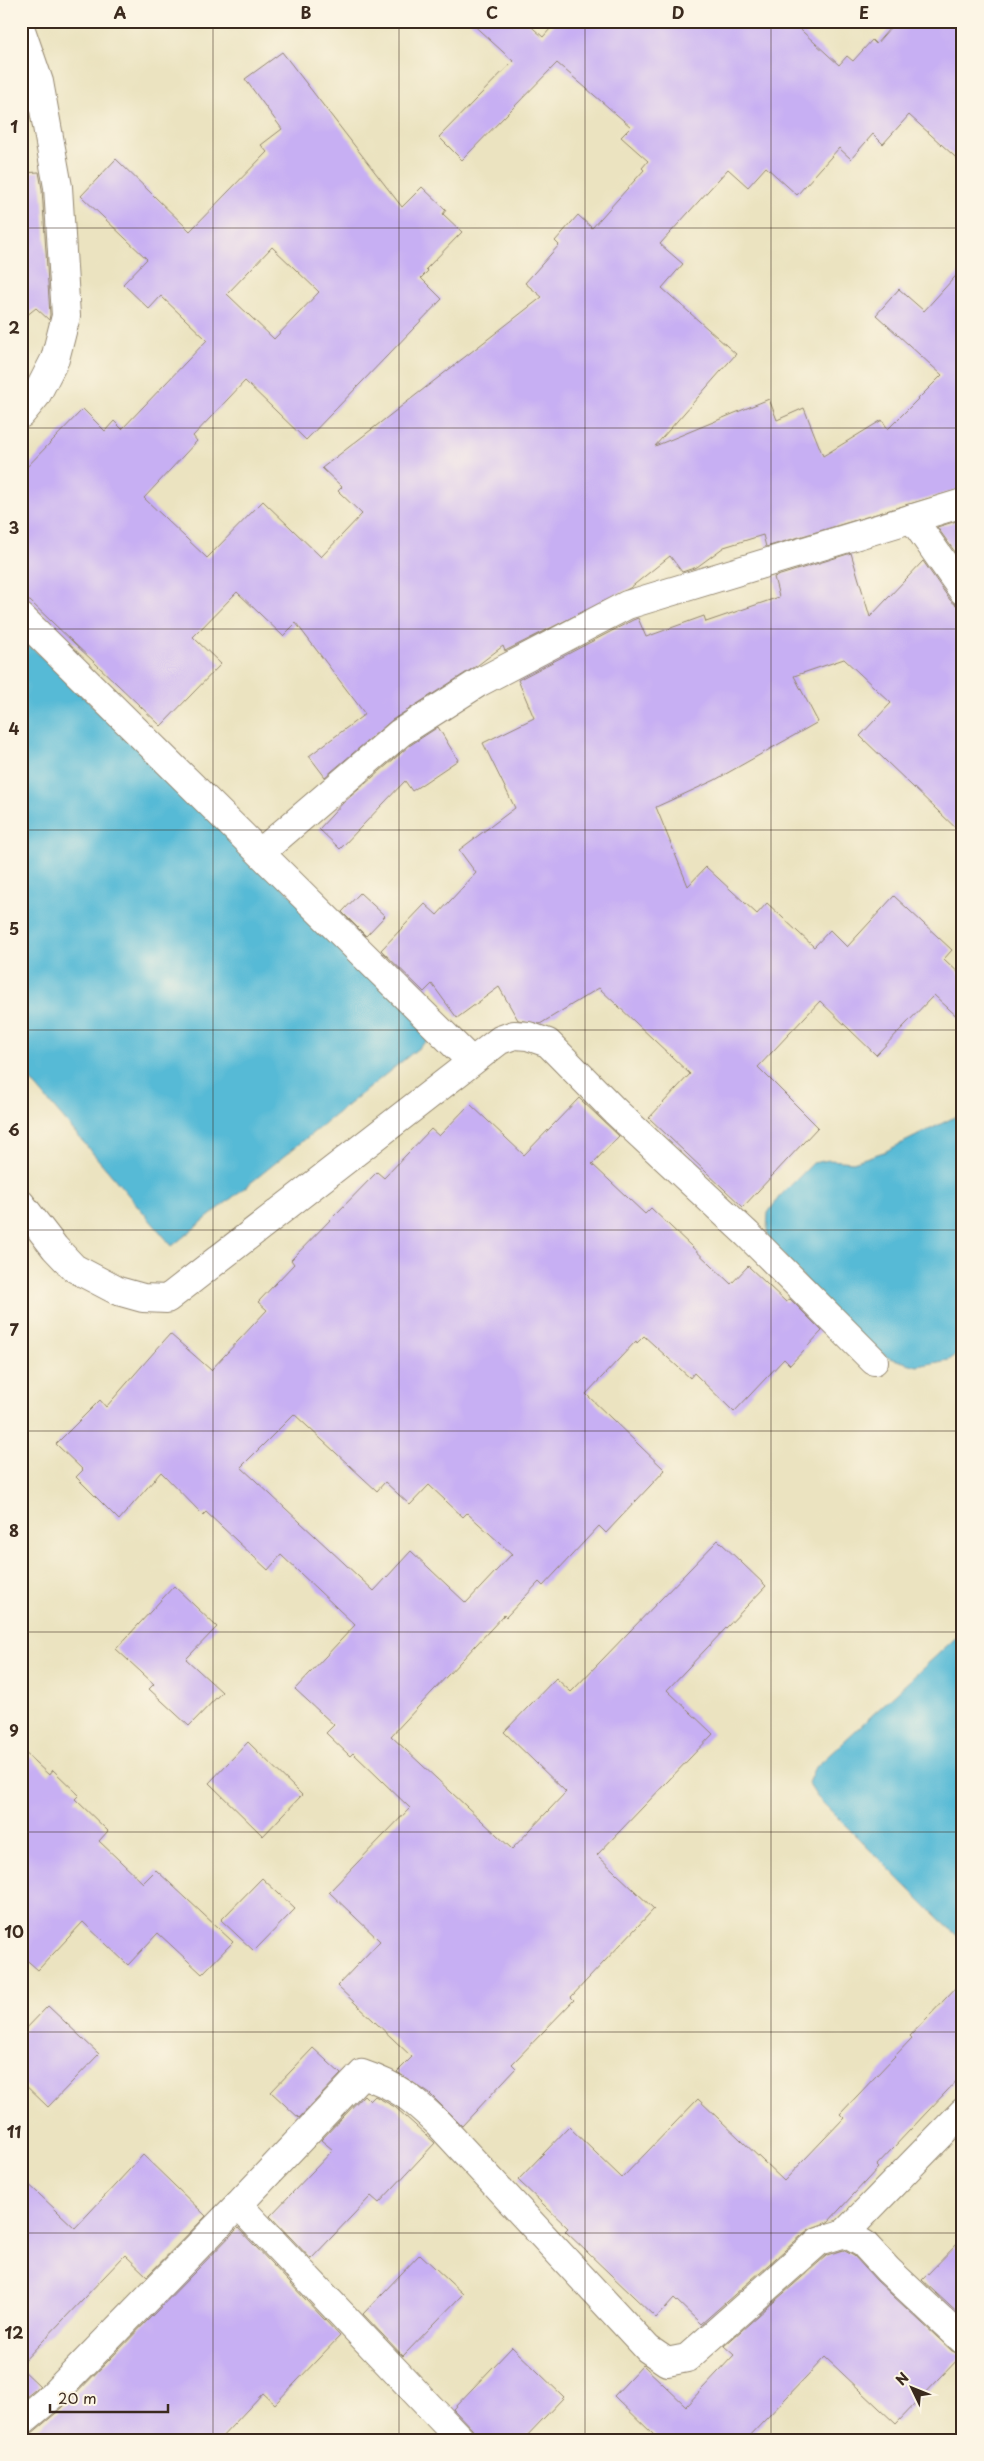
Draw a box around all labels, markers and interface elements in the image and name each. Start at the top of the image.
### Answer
text: A [114,0,127,24]
text: B [301,0,312,24]
text: C [486,0,498,24]
text: D [672,0,684,24]
text: E [859,0,869,24]
text: 1 [10,114,18,138]
text: 2 [8,315,20,339]
text: 3 [9,515,19,539]
text: 4 [9,716,20,740]
text: 5 [9,916,19,940]
text: 6 [8,1117,20,1141]
text: 7 [9,1317,19,1341]
text: 8 [9,1518,19,1542]
text: 9 [9,1718,19,1742]
text: 10 [4,1919,24,1943]
text: 11 [7,2119,21,2143]
text: 12 [5,2320,23,2344]
north arrow [886,2364,936,2414]
text: N [891,2368,914,2390]
scale bar [50,2381,168,2413]
text: 20 m [58,2386,97,2409]

